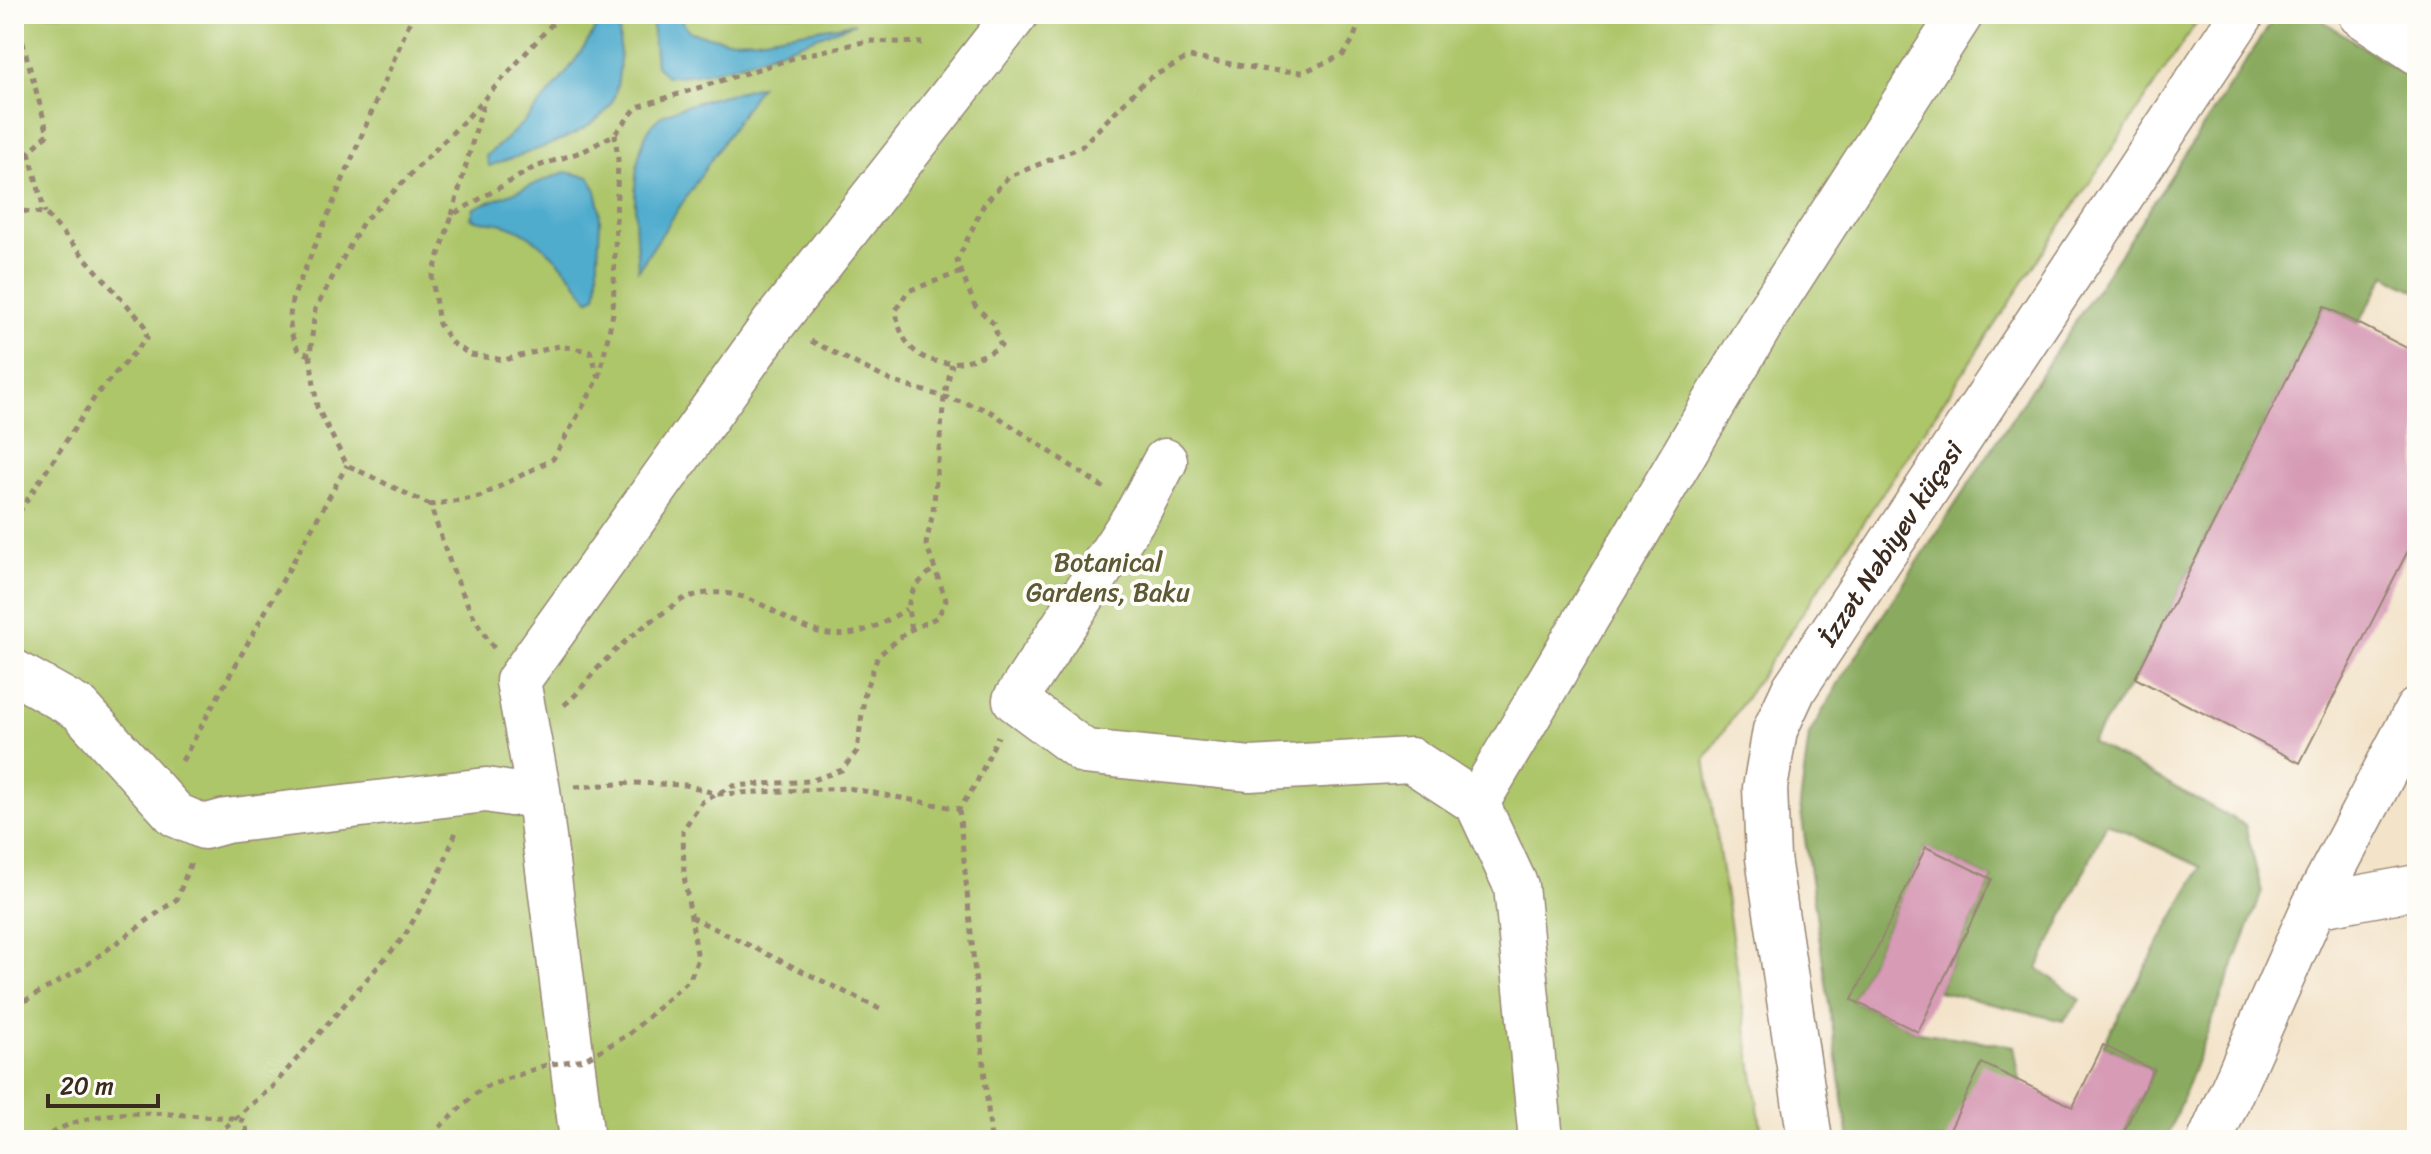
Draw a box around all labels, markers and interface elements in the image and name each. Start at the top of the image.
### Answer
street label: İzzət Nəbiyev küçəsi [1805,431,1976,656]
park label: Botanical Gardens, Baku [1026,539,1190,615]
scale bar [48,1058,158,1108]
text: 20 m [60,1065,114,1107]

